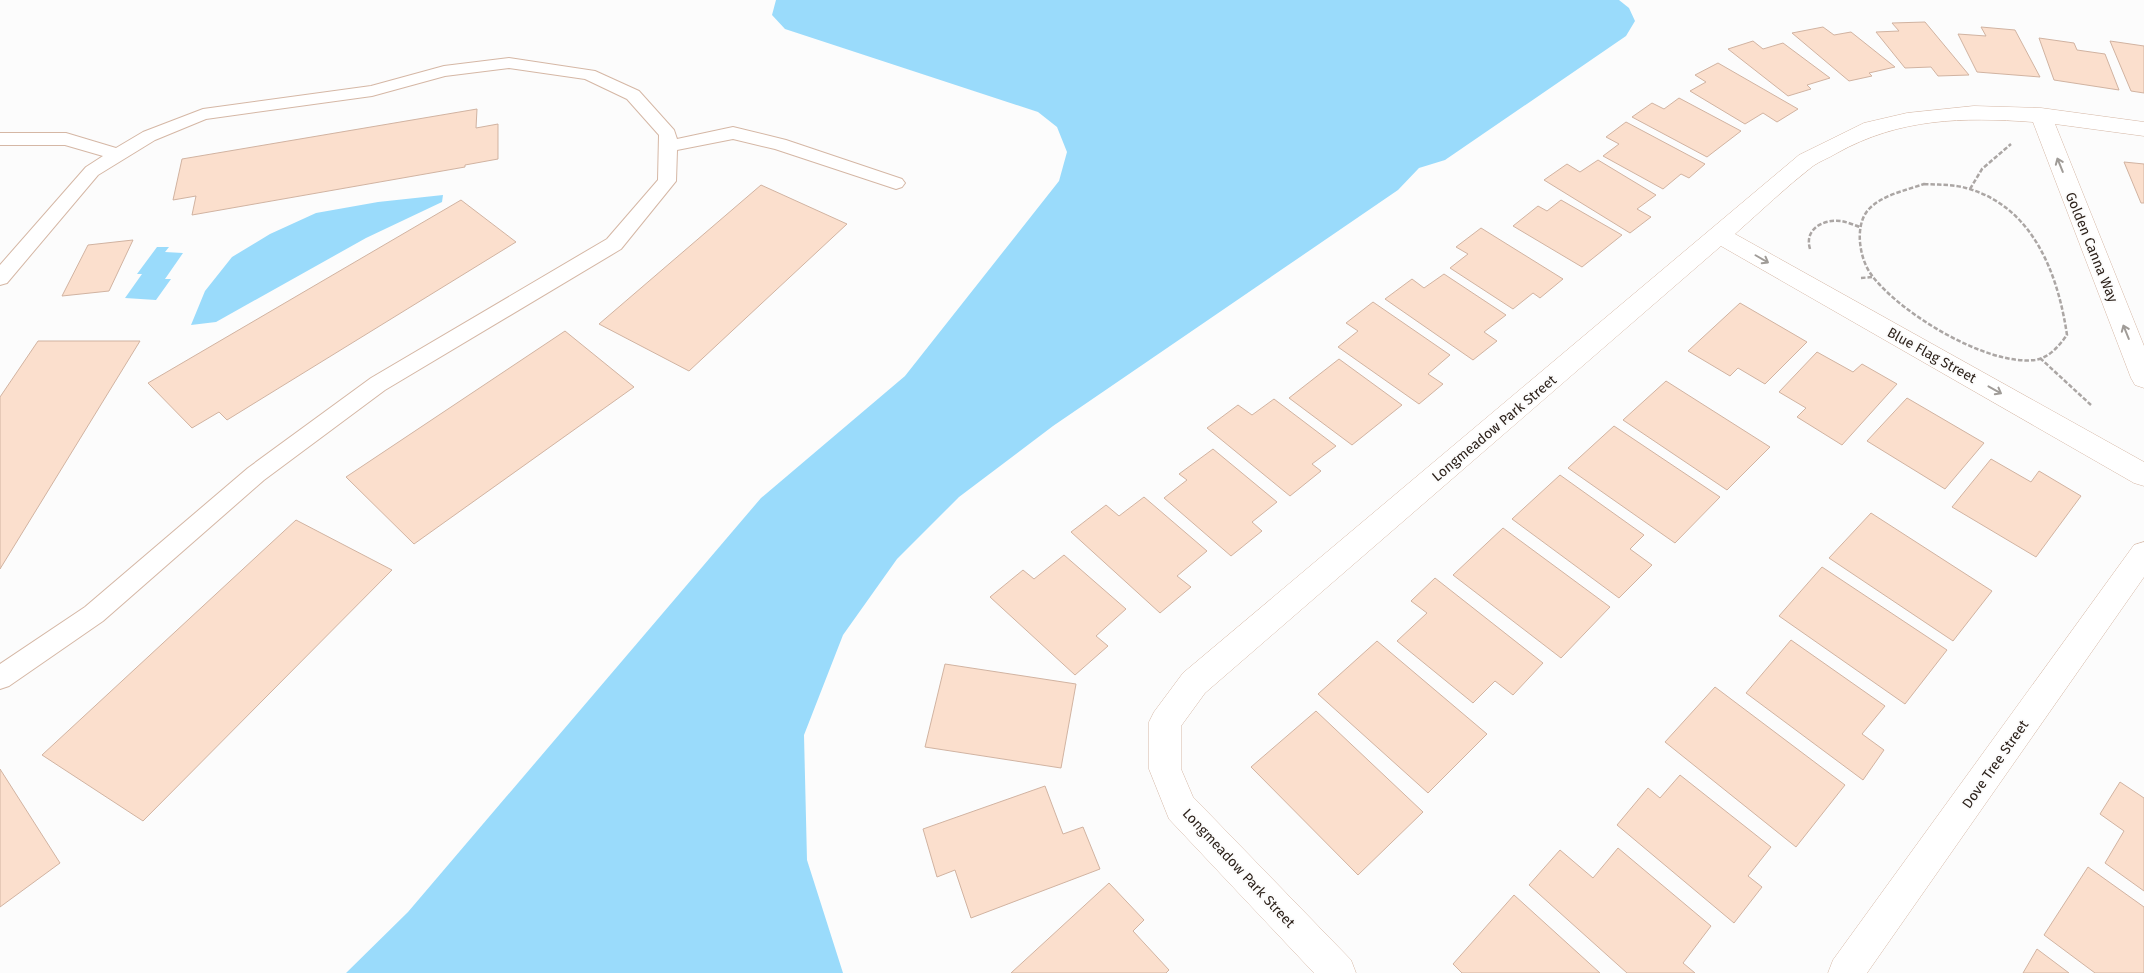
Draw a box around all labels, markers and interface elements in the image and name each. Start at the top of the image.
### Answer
one-way arrow [2055,158,2064,173]
street label: Golden Canna Way [2062,190,2121,305]
one-way arrow [1754,254,1768,264]
street label: Blue Flag Street [1884,324,1980,387]
one-way arrow [2121,325,2130,341]
street label: Longmeadow Park Street [1429,371,1561,485]
one-way arrow [1987,386,2001,396]
street label: Dove Tree Street [1959,716,2033,812]
street label: Longmeadow Park Street [1179,805,1299,932]

